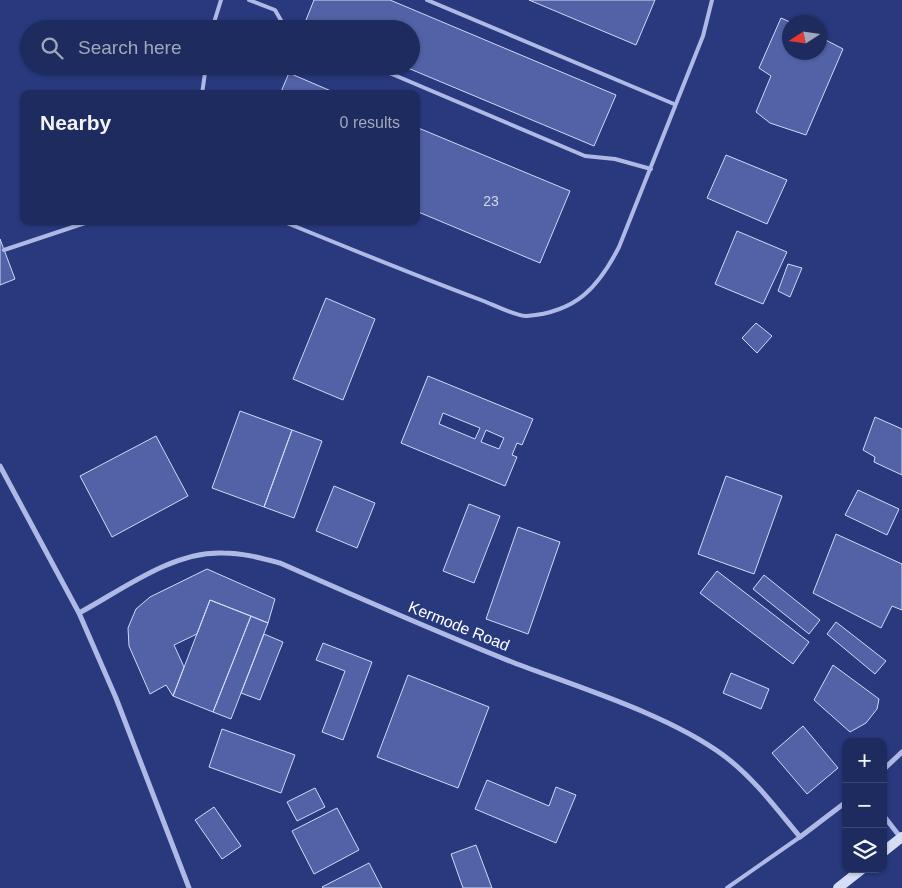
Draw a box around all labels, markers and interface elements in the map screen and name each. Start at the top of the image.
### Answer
north arrow [782,15,827,60]
search box [20,20,420,75]
icon: search [38,34,66,62]
text: Search here [78,37,182,58]
text: Nearby [40,111,111,134]
text: 0 results [340,114,400,131]
house number: 23 [483,193,499,209]
street label: Kermode Road [406,598,512,654]
map controls [842,738,887,873]
button: + [842,738,887,783]
button: − [842,783,887,828]
button: layers [842,828,887,873]

